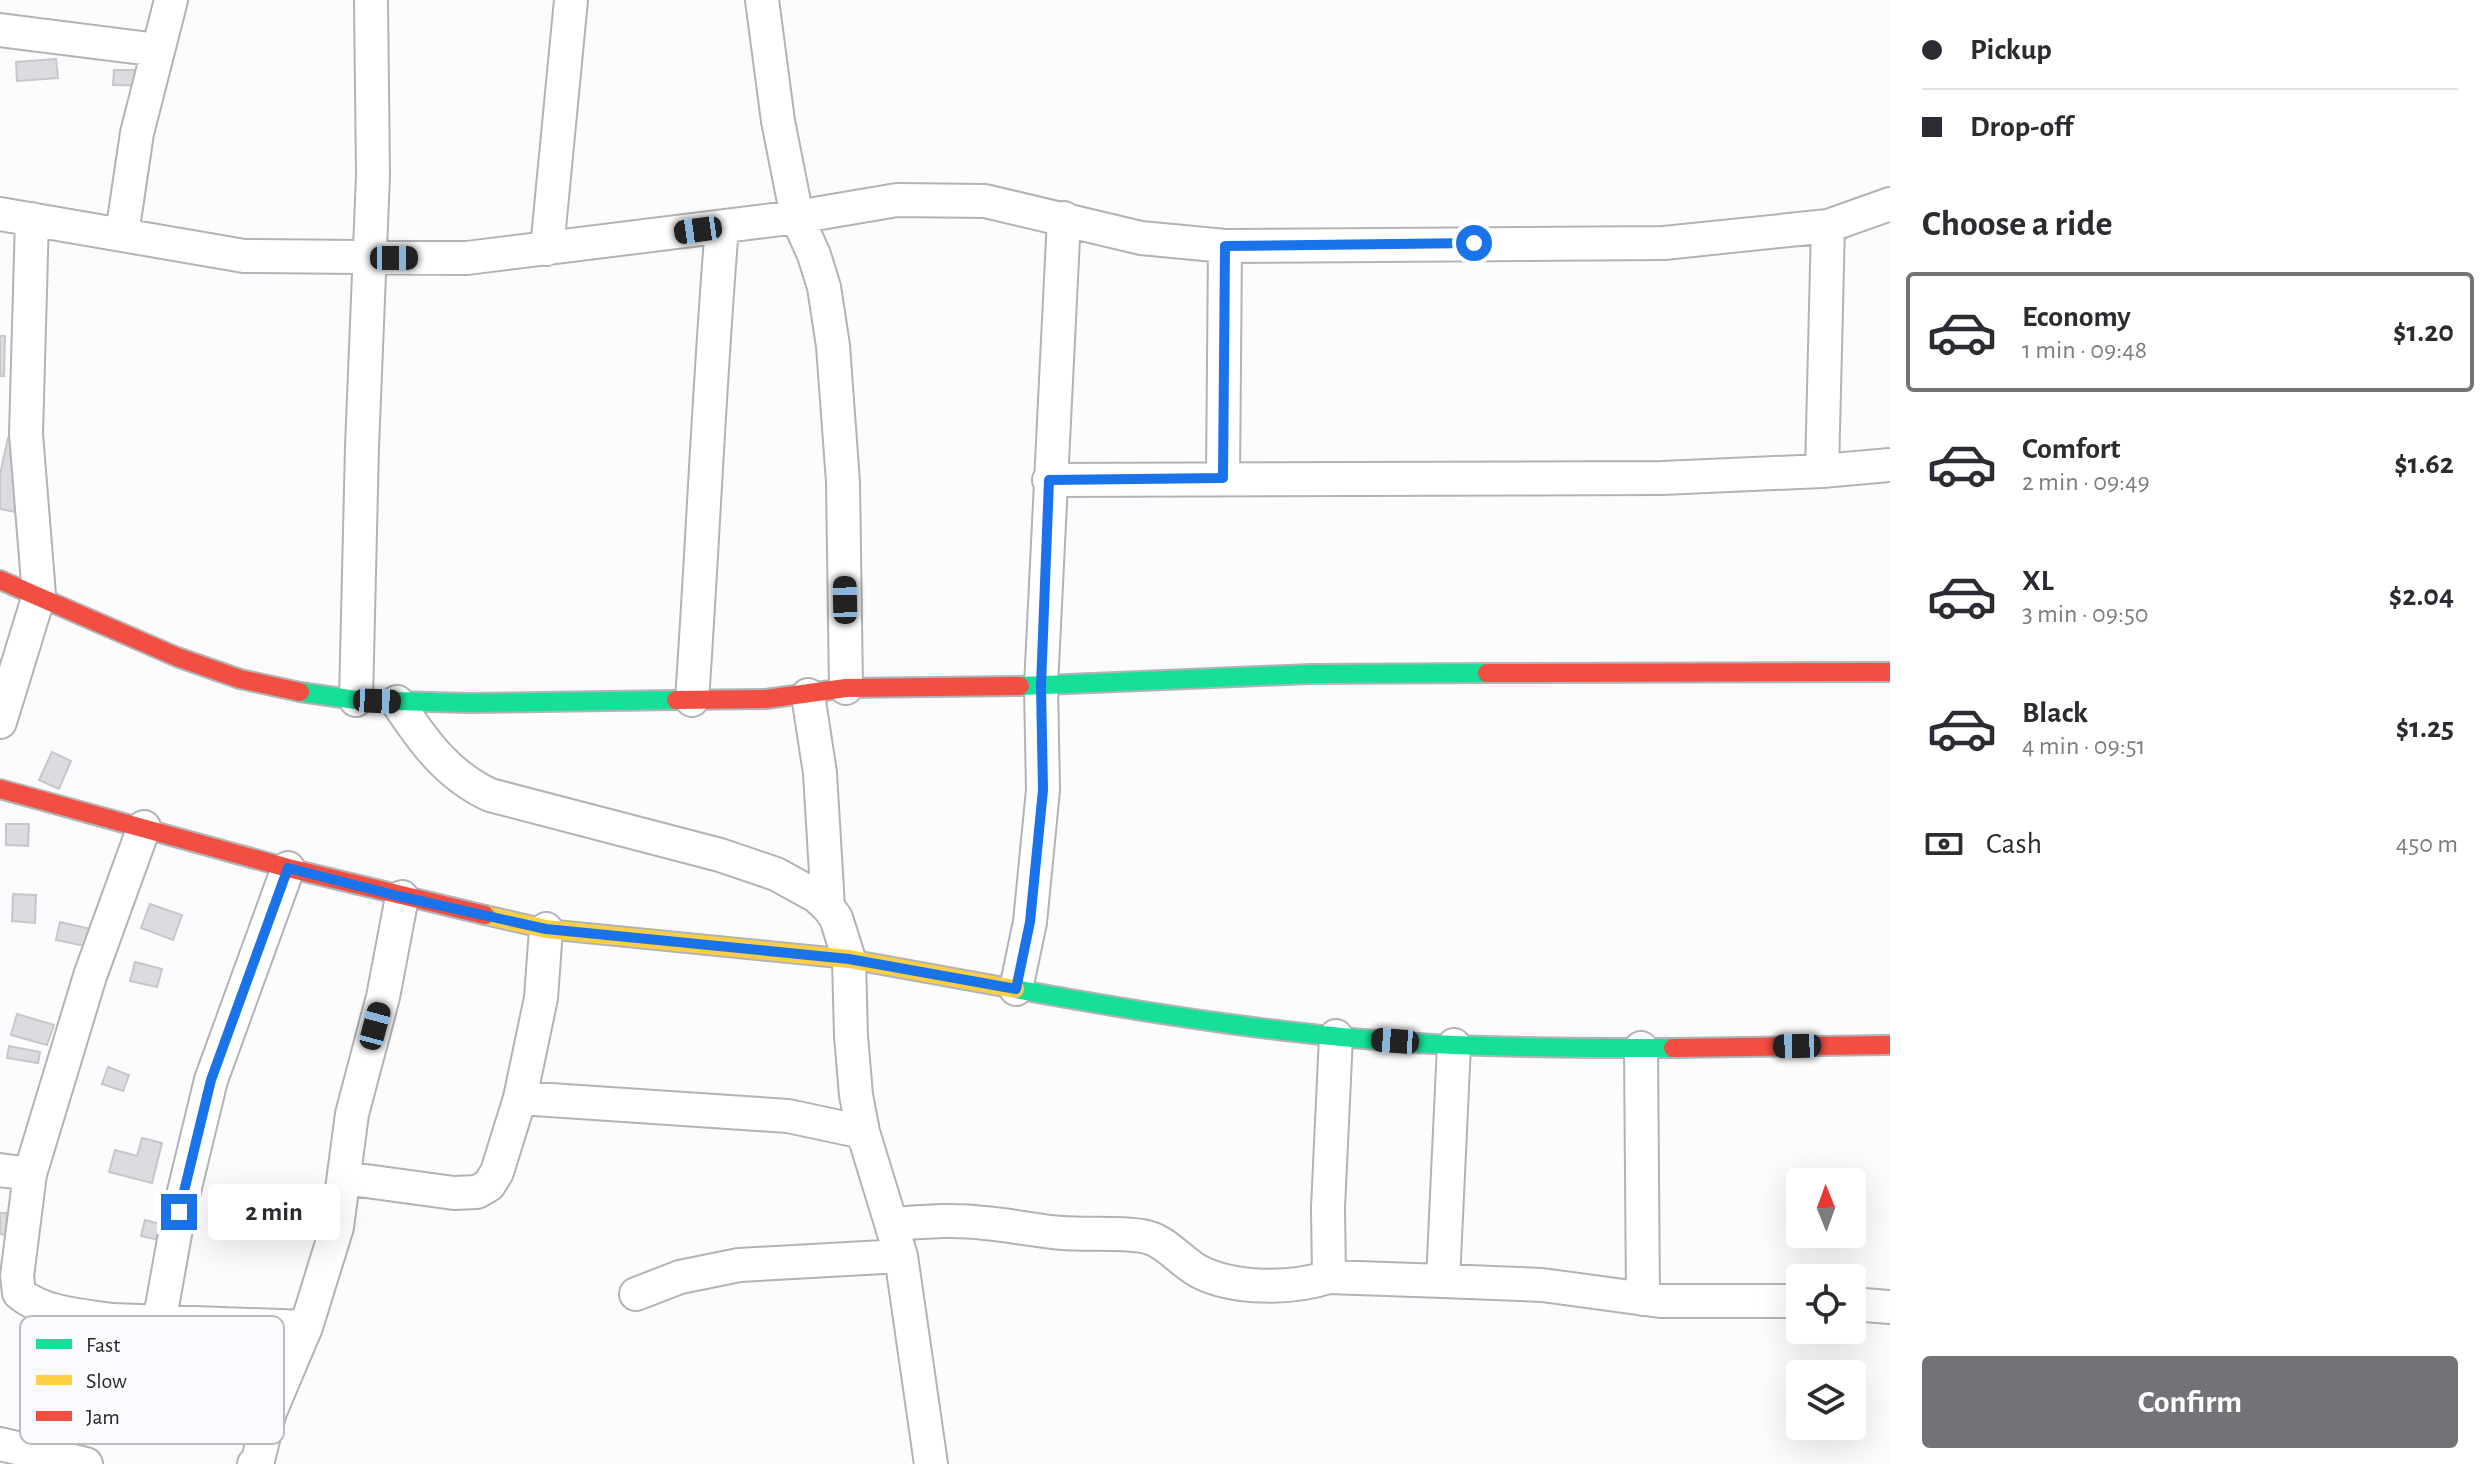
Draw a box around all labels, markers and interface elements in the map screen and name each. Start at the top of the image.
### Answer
text: Pickup [1970,35,2052,65]
text: Drop-off [1970,112,2073,142]
text: Choose a ride [1922,206,2112,242]
car [673,215,723,245]
route start [1456,225,1492,261]
car [370,246,418,270]
icon: car [1926,296,1998,368]
text: Economy [2022,302,2131,332]
text: $1.20 [2393,317,2454,347]
text: 1 min · 09:48 [2022,337,2147,363]
icon: car [1926,428,1998,500]
text: Comfort [2022,434,2121,464]
text: $1.62 [2394,449,2454,479]
text: 2 min · 09:49 [2022,469,2150,495]
icon: car [1926,560,1998,632]
text: XL [2022,566,2054,596]
car [833,576,857,624]
text: $2.04 [2389,581,2454,611]
text: 3 min · 09:50 [2022,601,2149,627]
car [353,688,401,714]
icon: car [1926,692,1998,764]
text: Black [2022,698,2088,728]
text: $1.25 [2396,713,2454,743]
text: 4 min · 09:51 [2022,733,2146,759]
icon: cash [1922,822,1966,866]
text: Cash [1986,829,2042,859]
text: 450 m [2396,831,2458,857]
car [357,1000,393,1052]
car [1370,1027,1420,1055]
car [1773,1034,1821,1058]
north arrow [1786,1168,1866,1248]
map controls [1786,1168,1866,1440]
callout: 2 min [207,1184,339,1240]
route end [161,1194,197,1230]
text: 2 min [245,1199,303,1225]
button: locate [1786,1264,1866,1344]
legend [20,1316,284,1444]
text: Fast [86,1334,120,1356]
button: Confirm [1922,1356,2458,1448]
button: layers [1786,1360,1866,1440]
text: Slow [86,1370,127,1392]
text: Jam [86,1406,120,1428]

